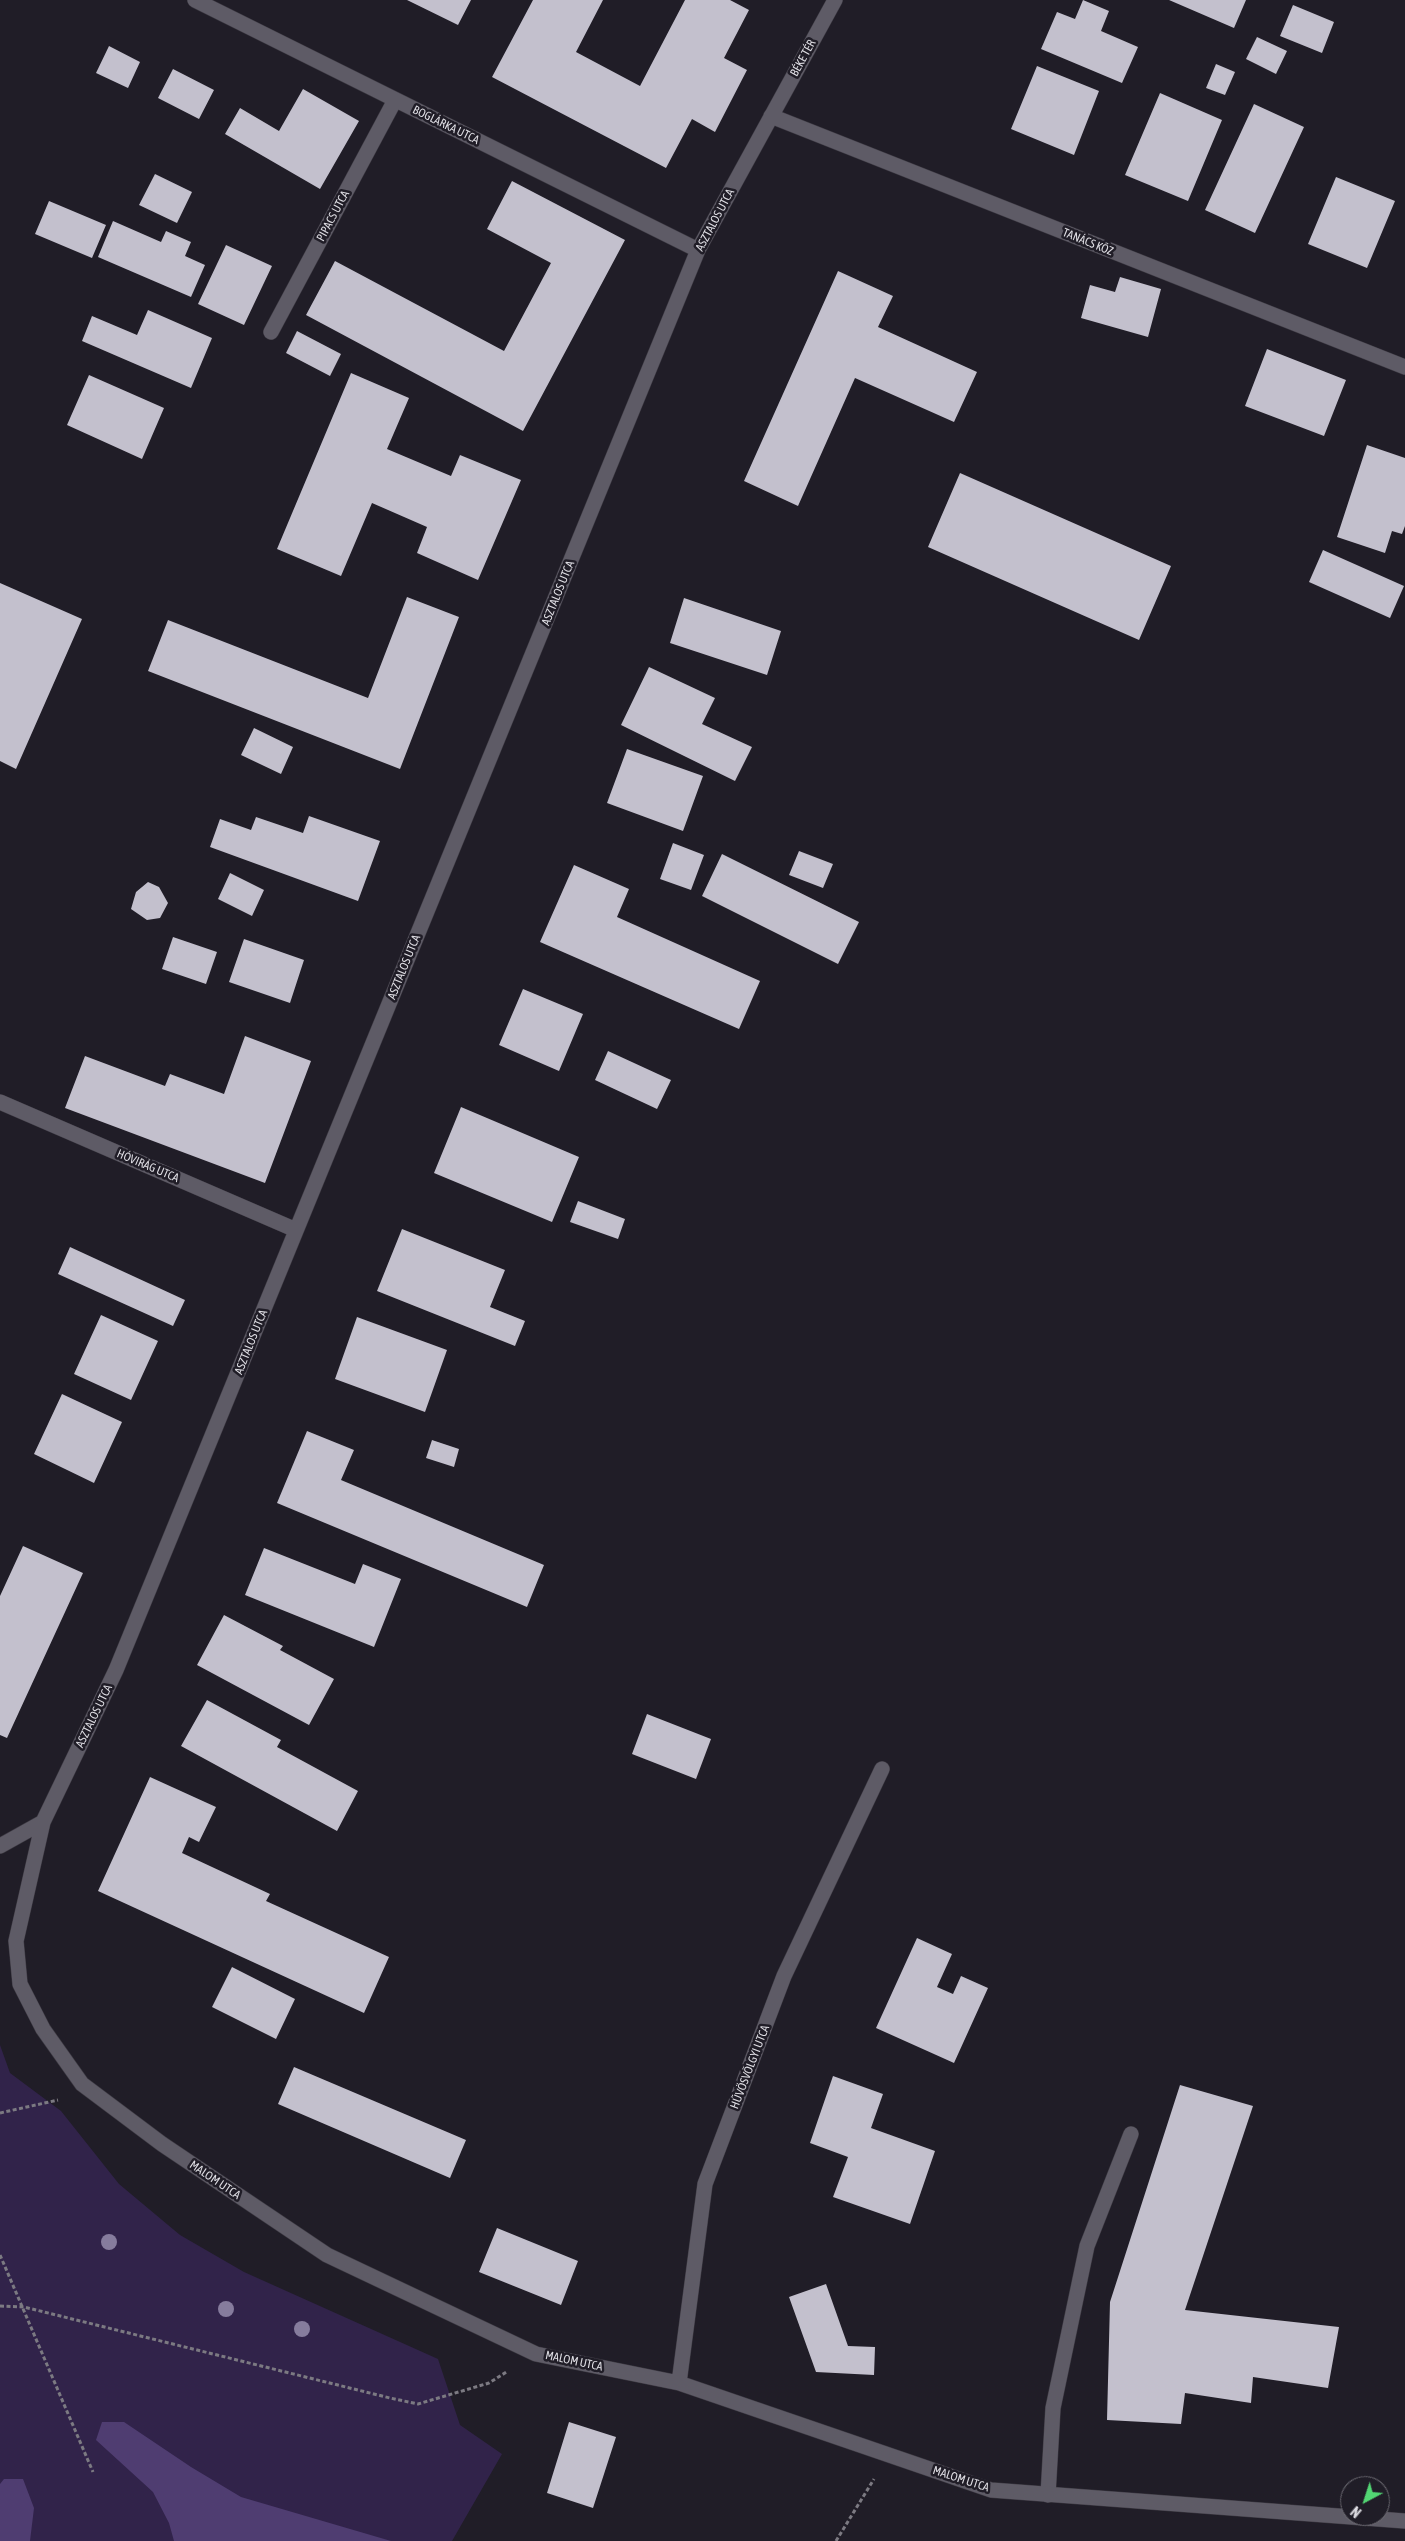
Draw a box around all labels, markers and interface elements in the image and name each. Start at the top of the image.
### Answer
street label: BÉKE TÉR [787,37,819,79]
street label: BOGLÁRKA UTCA [410,103,482,147]
street label: ASZTALOS UTCA [693,186,737,254]
street label: PIPACS UTCA [314,188,352,244]
street label: TANÁCS KÖZ [1061,225,1115,259]
street label: ASZTALOS UTCA [538,559,578,627]
street label: ASZTALOS UTCA [384,933,424,1001]
street label: HÓVIRÁG UTCA [115,1146,181,1186]
street label: ASZTALOS UTCA [231,1308,271,1376]
street label: ASZTALOS UTCA [73,1682,115,1750]
street label: HŰVÖSVÖLGYI UTCA [727,2023,773,2111]
street label: MALOM UTCA [187,2158,243,2202]
street label: MALOM UTCA [544,2348,604,2374]
street label: MALOM UTCA [931,2463,991,2495]
north arrow [1340,2476,1390,2526]
text: N [1348,2503,1364,2521]

